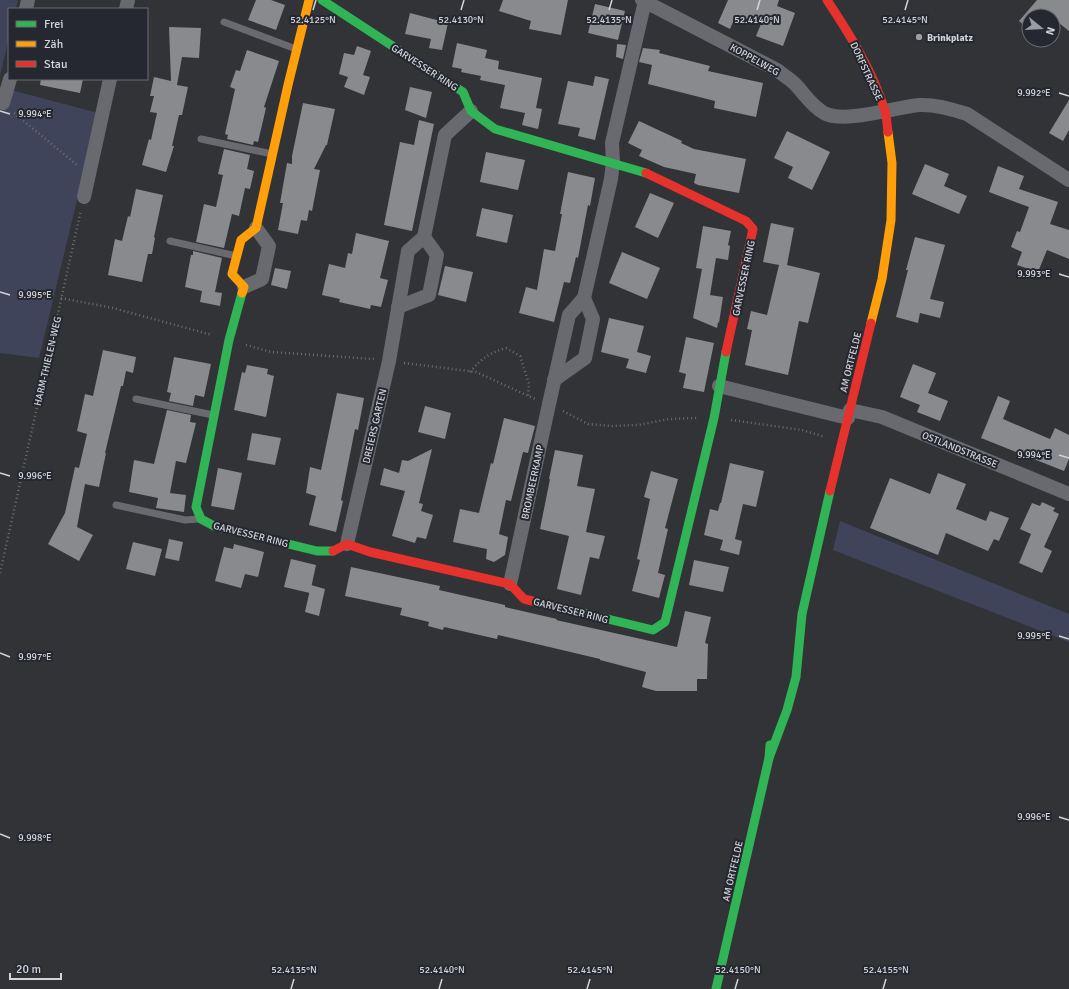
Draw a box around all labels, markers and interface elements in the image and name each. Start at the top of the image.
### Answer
legend [8,8,148,80]
north arrow [1021,8,1061,48]
text: 52.4125°N [290,14,336,26]
text: 52.4130°N [438,14,484,26]
text: 52.4135°N [586,14,632,26]
text: 52.4140°N [734,14,780,26]
text: 52.4145°N [882,14,928,26]
text: Frei [44,17,63,32]
text: N [1043,25,1057,37]
marker: Brinkplatz [914,32,924,42]
place label: Brinkplatz [927,32,973,44]
text: Zäh [44,37,63,52]
street label: DORFSTRASSE [847,40,885,103]
street label: KOPPELWEG [728,41,781,78]
street label: GARVESSER RING [389,42,460,94]
text: Stau [44,57,68,72]
text: 9.992°E [1017,87,1051,99]
text: 9.994°E [18,108,52,120]
street label: GARVESSER RING [730,239,758,317]
text: 9.993°E [1017,268,1051,280]
text: 9.995°E [18,289,52,301]
street label: HARM-THIELEN-WEG [32,315,64,407]
street label: AM ORTFELDE [838,330,864,394]
street label: DREIERS GARTEN [361,388,389,465]
street label: OSTLANDSTRASSE [920,429,999,471]
street label: BROMBEERKAMP [519,444,547,521]
text: 9.994°E [1017,449,1051,461]
text: 9.996°E [18,470,52,482]
street label: GARVESSER RING [212,520,290,550]
street label: GARVESSER RING [532,596,610,626]
text: 9.995°E [1017,630,1051,642]
text: 9.997°E [18,651,52,663]
text: 9.996°E [1017,811,1051,823]
text: 9.998°E [18,832,52,844]
street label: AM ORTFELDE [720,839,746,903]
scale bar [10,955,61,981]
text: 20 m [16,962,41,977]
text: 52.4135°N [271,964,317,976]
text: 52.4140°N [419,964,465,976]
text: 52.4145°N [567,964,613,976]
text: 52.4150°N [715,964,761,976]
text: 52.4155°N [863,964,909,976]

